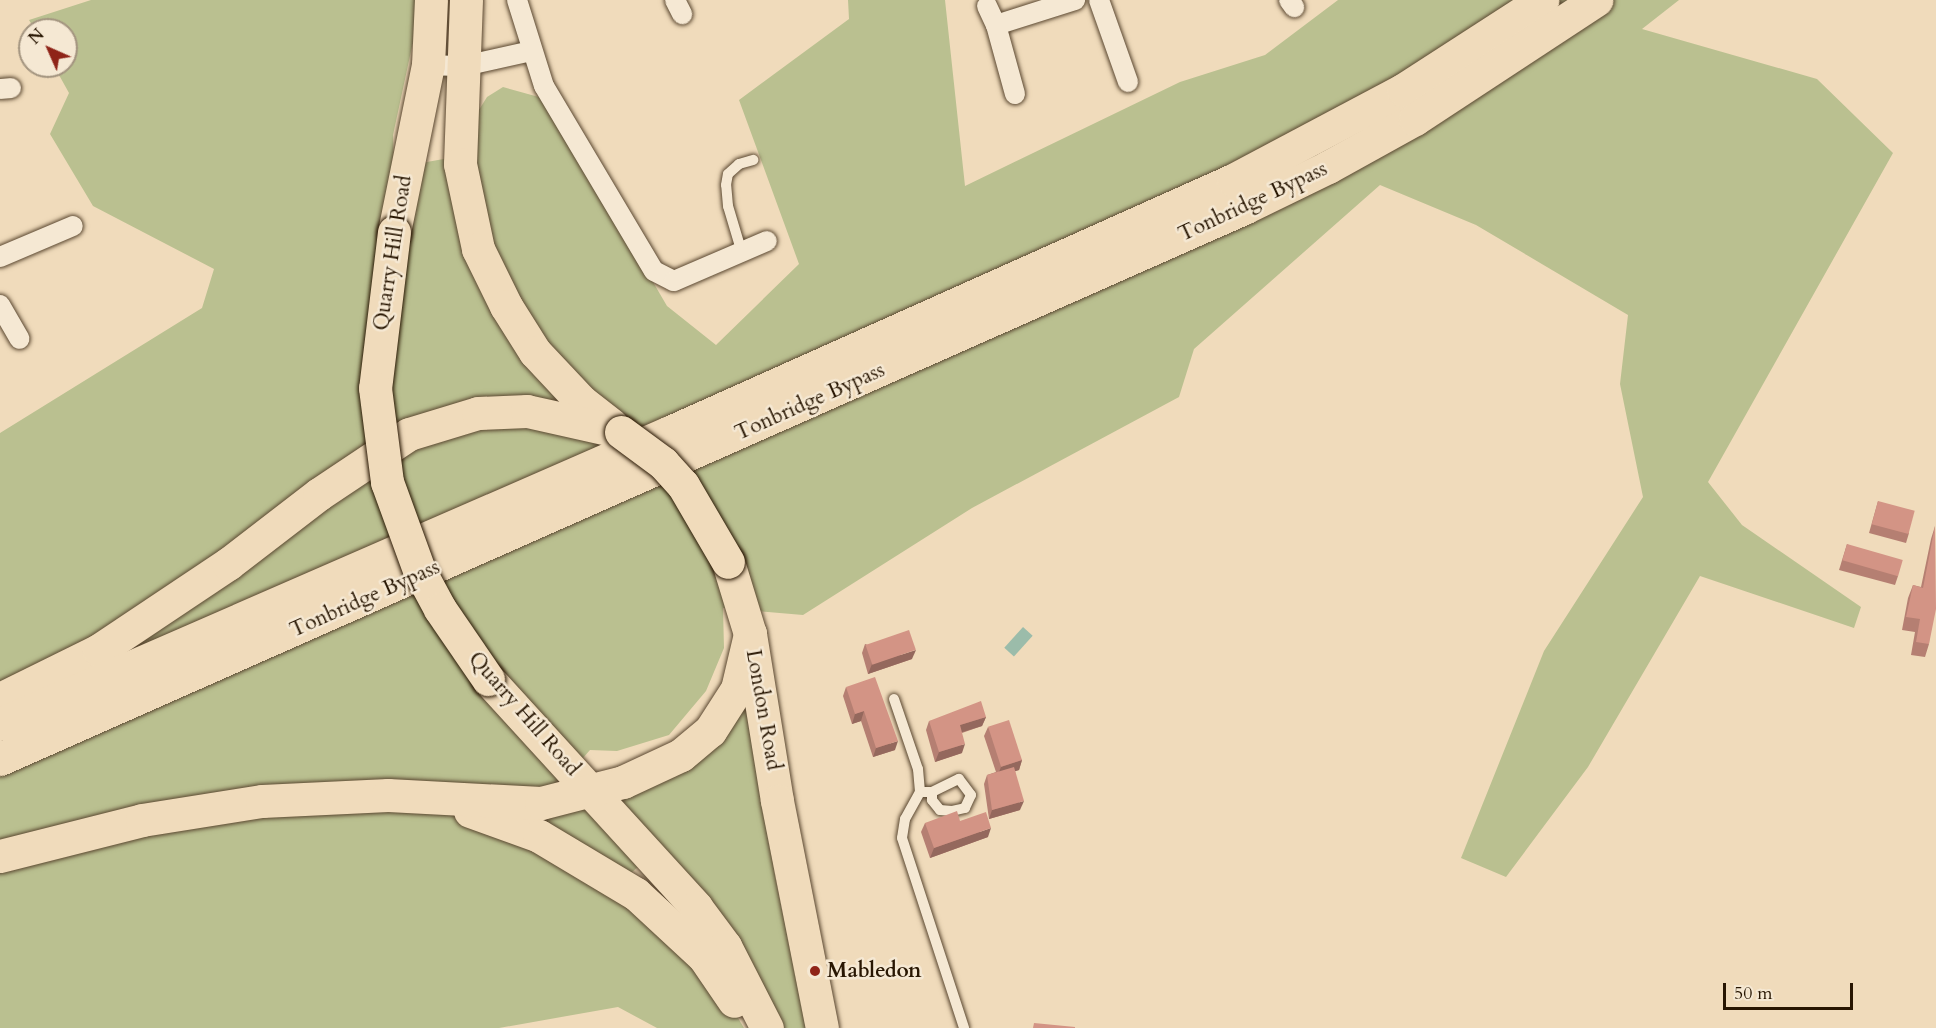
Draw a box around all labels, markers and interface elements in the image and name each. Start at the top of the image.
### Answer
north arrow [18,18,78,78]
text: N [24,24,49,49]
street label: Tonbridge Bypass [1175,156,1331,248]
street label: Quarry Hill Road [368,174,418,332]
street label: Tonbridge Bypass [731,358,889,446]
street label: Tonbridge Bypass [286,555,444,643]
street label: Quarry Hill Road [463,647,585,781]
street label: London Road [740,648,786,772]
place label: Mabledon [827,958,921,984]
marker: Mabledon [808,964,822,978]
scale bar [1726,971,1856,1009]
text: 50 m [1734,981,1773,1006]

